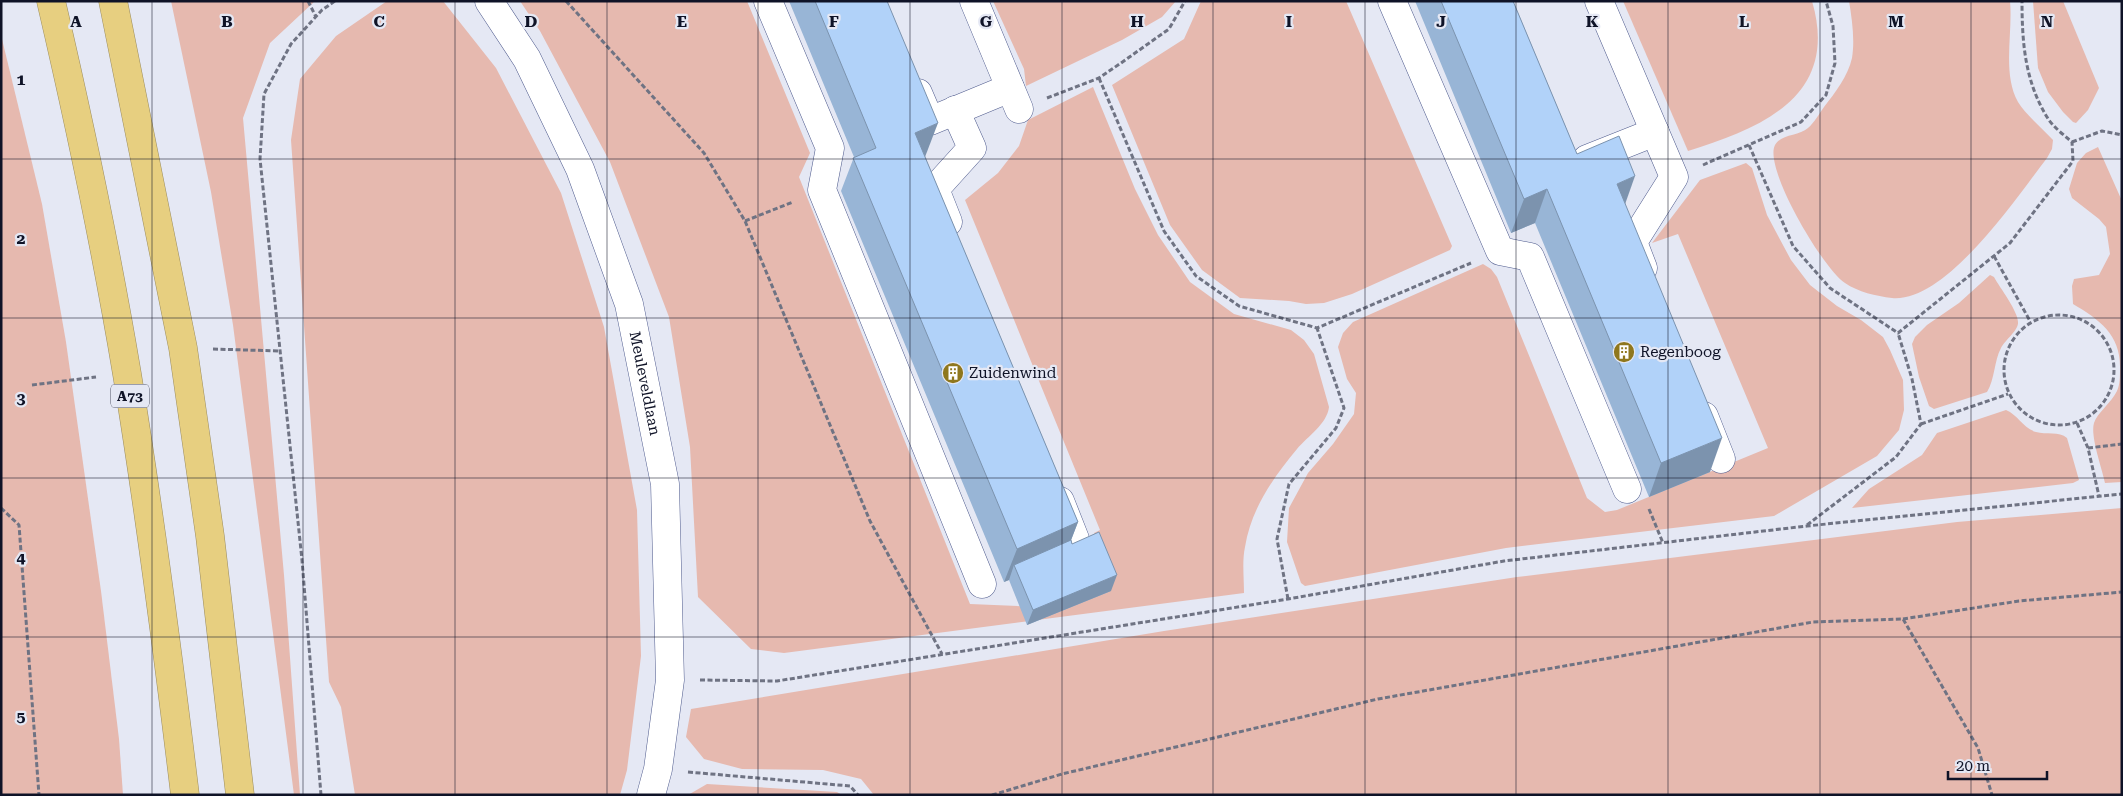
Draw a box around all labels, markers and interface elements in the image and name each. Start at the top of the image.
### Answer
text: A [70,12,82,31]
text: B [221,12,233,31]
text: C [373,12,385,31]
text: D [525,12,538,31]
text: E [677,12,687,31]
text: F [829,12,839,31]
text: G [980,12,993,31]
text: H [1130,12,1144,31]
text: I [1286,12,1292,31]
text: J [1436,12,1446,31]
text: K [1586,12,1599,31]
text: L [1739,12,1749,31]
text: M [1888,12,1904,31]
text: N [2041,12,2053,31]
text: 1 [17,70,26,89]
text: 2 [17,229,26,248]
street label: Meuleveldlaan [626,330,664,437]
building icon: Regenboog [1612,340,1636,364]
place label: Regenboog [1640,343,1721,361]
building icon: Zuidenwind [941,361,965,385]
place label: Zuidenwind [969,364,1057,382]
road number: A73 [111,384,149,408]
text: 3 [17,389,26,408]
text: 4 [17,548,26,567]
text: 5 [17,707,26,726]
scale bar [1948,748,2047,780]
text: 20 m [1956,757,1991,775]

